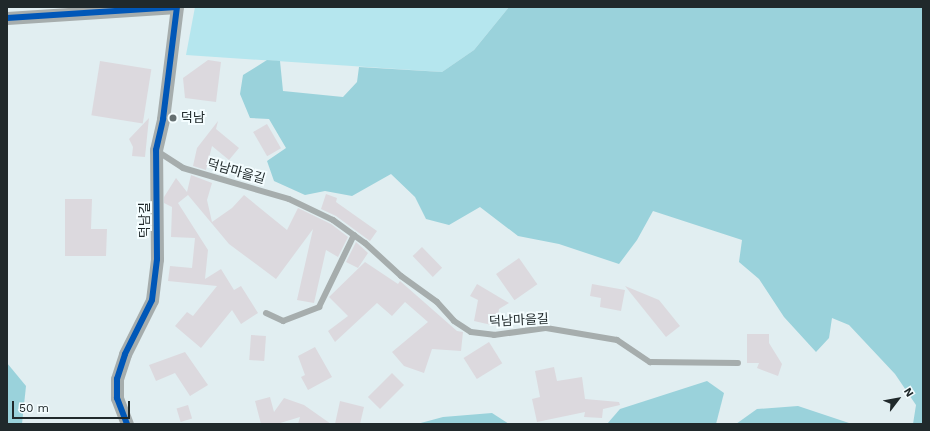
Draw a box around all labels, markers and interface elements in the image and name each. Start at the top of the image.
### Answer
place label: 덕남 [181,110,205,126]
marker: 덕남 [168,113,178,123]
street label: 덕남마을길 [205,156,267,188]
street label: 덕남길 [137,202,153,238]
street label: 덕남마을길 [489,312,549,330]
north arrow [878,379,918,419]
text: N [901,385,916,399]
scale bar [14,393,132,419]
text: 50 m [19,401,49,415]

